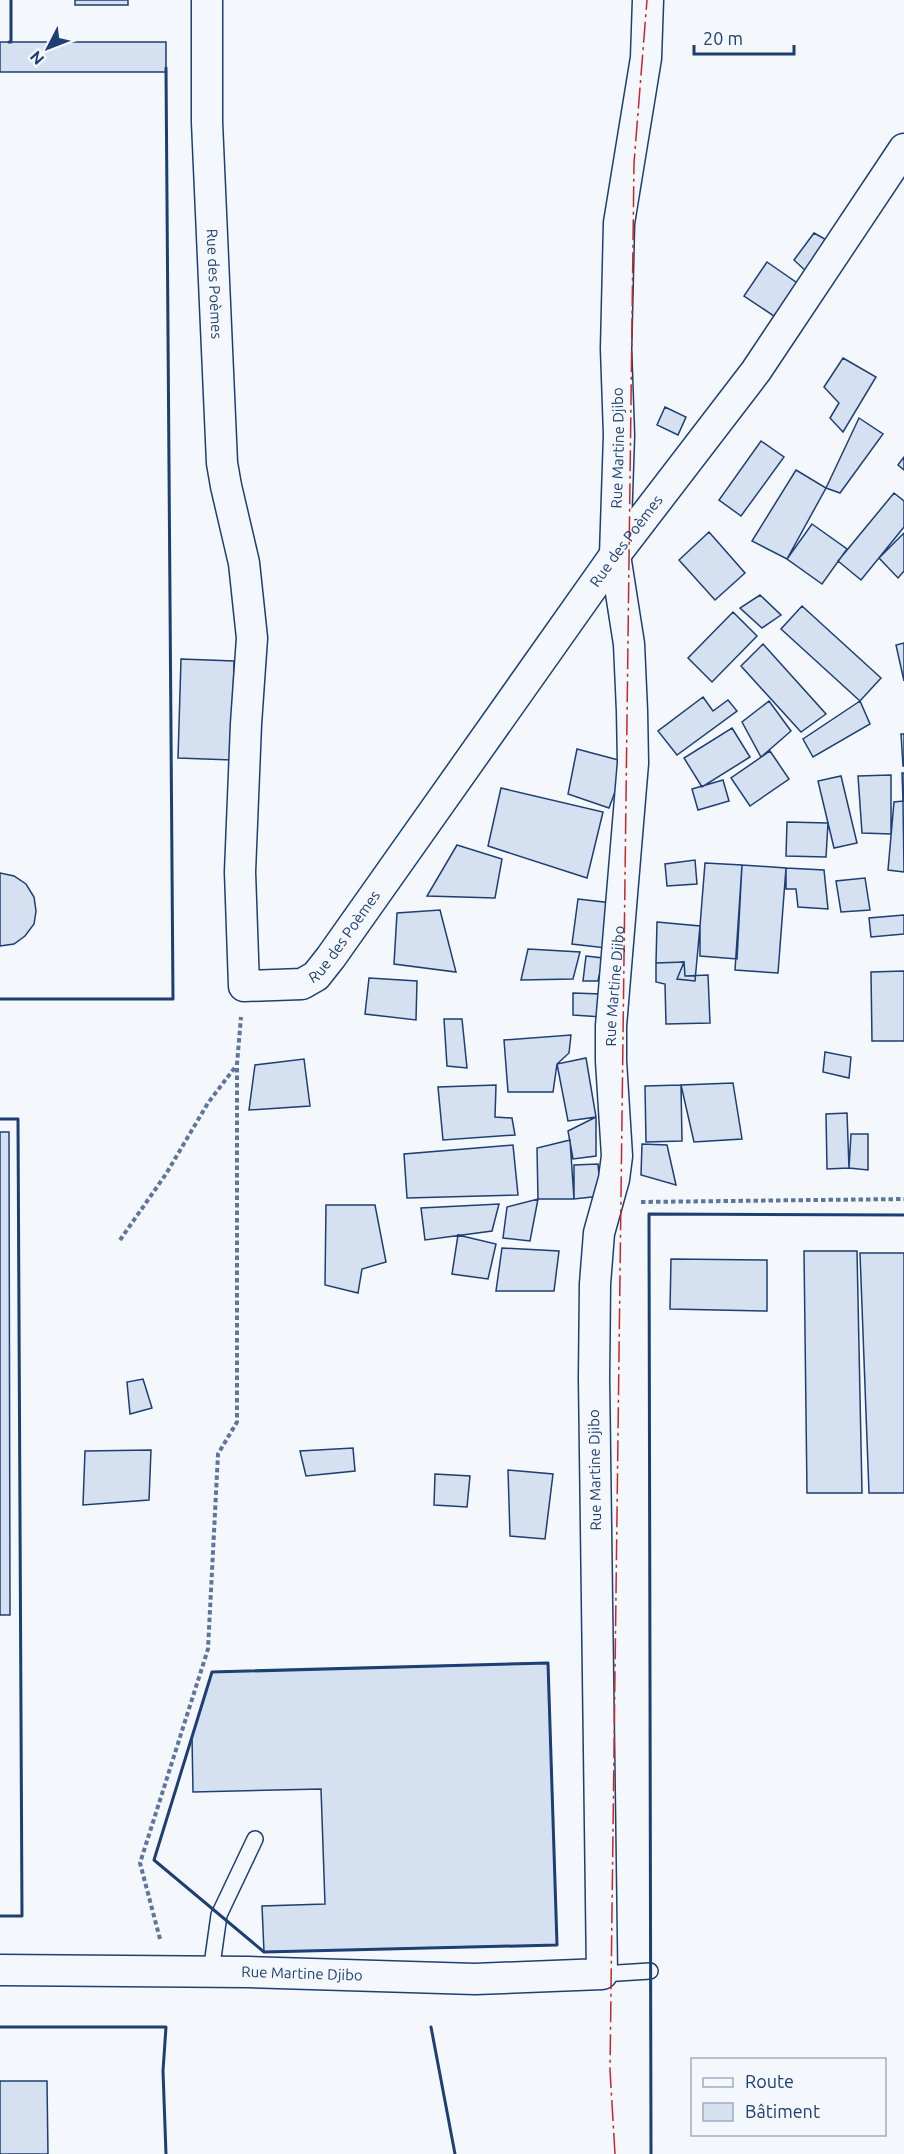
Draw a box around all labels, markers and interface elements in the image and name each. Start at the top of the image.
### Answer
north arrow [18,18,78,78]
scale bar [694,18,794,56]
text: 20 m [703,28,743,48]
text: N [26,48,48,68]
street label: Rue des Poèmes [204,228,226,339]
street label: Rue Martine Djibo [608,387,627,509]
street label: Rue des Poèmes [586,492,666,590]
street label: Rue des Poèmes [306,887,383,986]
street label: Rue Martine Djibo [602,925,627,1047]
street label: Rue Martine Djibo [585,1409,604,1531]
street label: Rue Martine Djibo [241,1963,363,1984]
legend [691,2058,886,2136]
text: Route [745,2071,794,2091]
text: Bâtiment [745,2101,820,2121]

